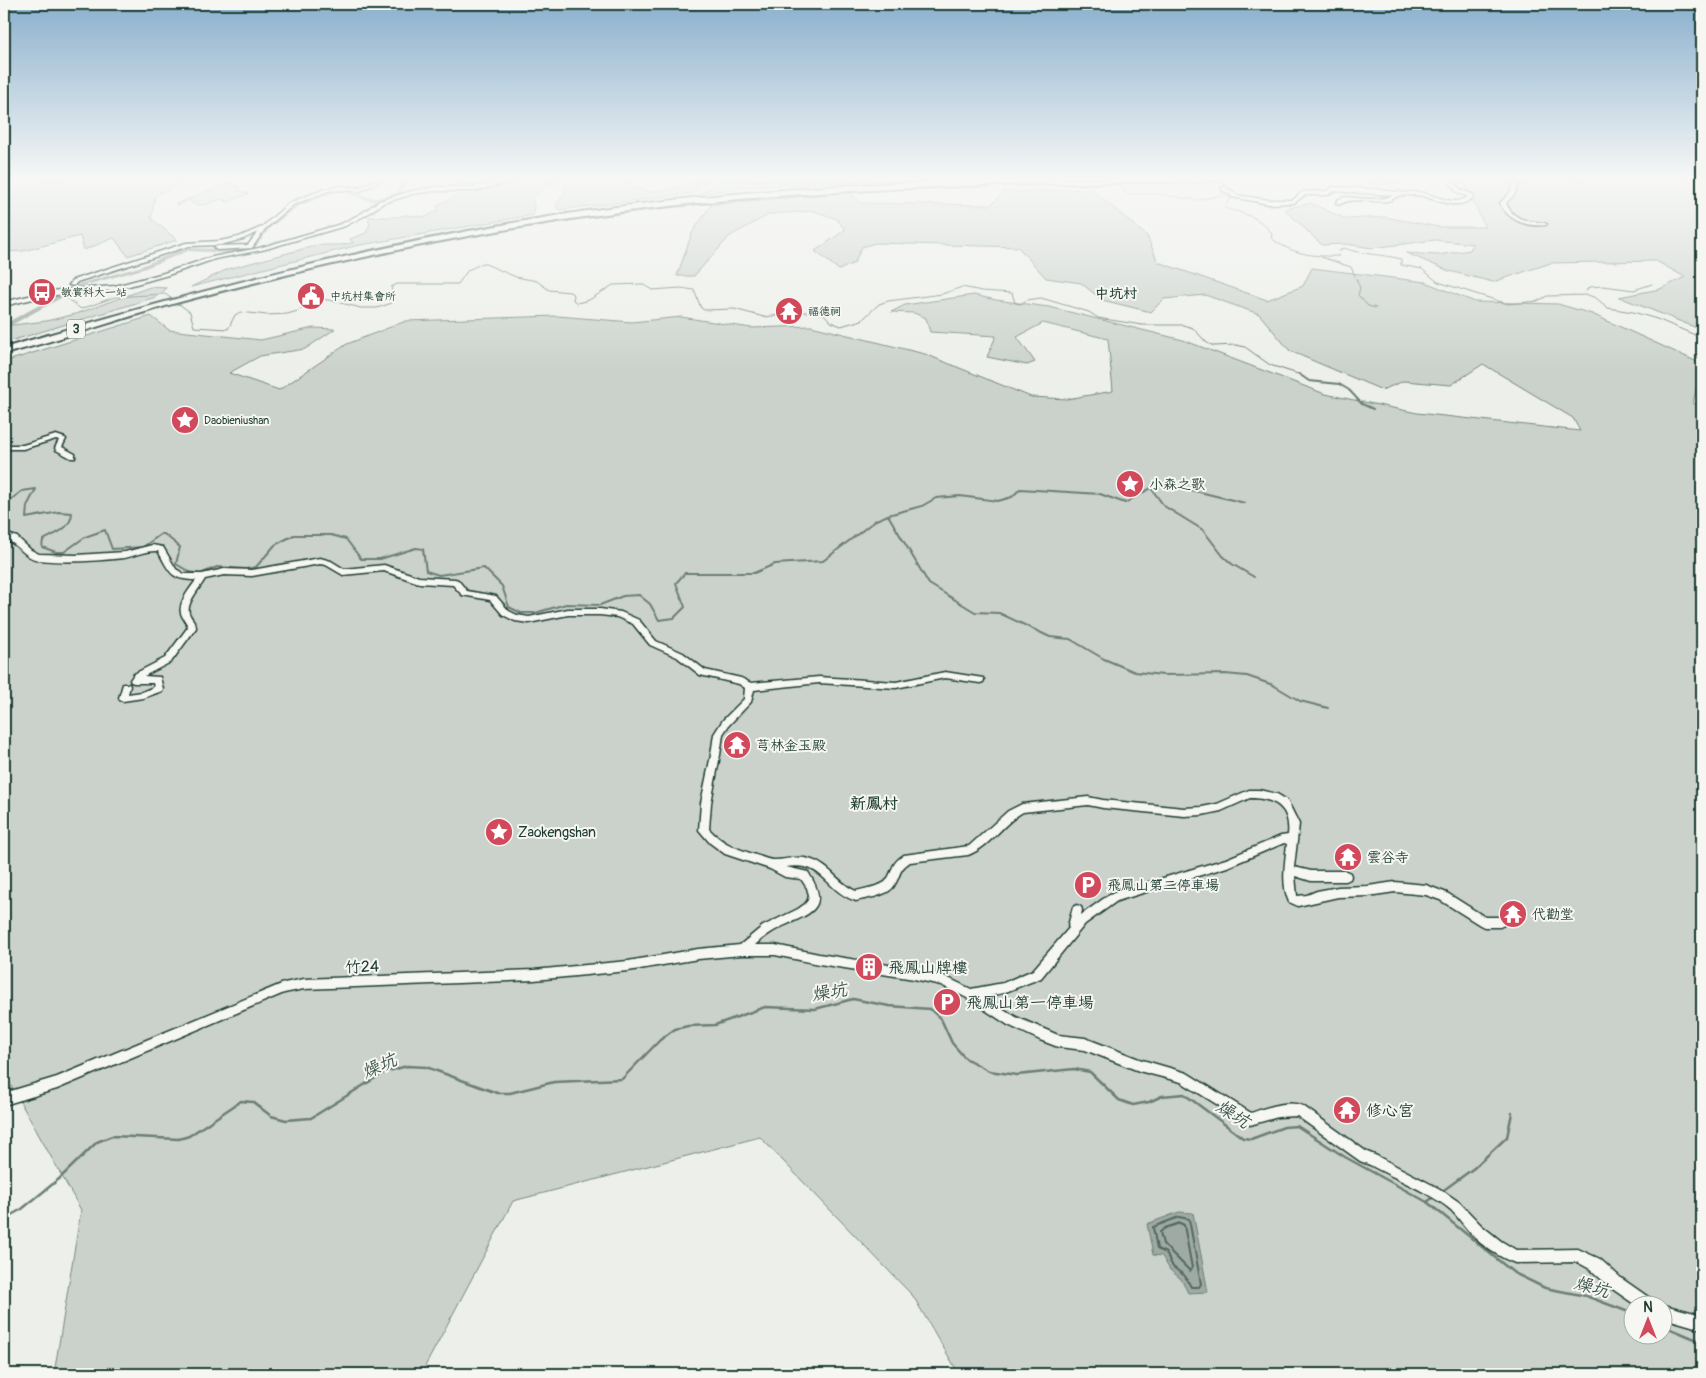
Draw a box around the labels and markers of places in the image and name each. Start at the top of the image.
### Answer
bus stop icon: 敏實科大一站 [27,277,57,307]
public building icon: 中坑村集會所 [296,281,326,311]
place label: 敏實科大一站 [61,286,127,299]
place label: 中坑村集會所 [330,290,396,303]
temple icon: 福德祠 [774,296,804,326]
place label: 福德祠 [808,305,841,318]
place icon: Daobieniushan [170,405,200,435]
place label: Daobieniushan [204,414,269,427]
place icon: 小森之歌 [1115,469,1145,499]
place label: 小森之歌 [1149,476,1205,493]
temple icon: 芎林金玉殿 [722,730,752,760]
place label: 芎林金玉殿 [756,737,826,754]
place icon: Zaokengshan [484,817,514,847]
place label: Zaokengshan [518,824,596,841]
temple icon: 雲谷寺 [1333,842,1363,872]
place label: 雲谷寺 [1367,849,1409,866]
parking icon: 飛鳳山第二停車場 [1073,870,1103,900]
place label: 飛鳳山第二停車場 [1107,877,1219,894]
temple icon: 代勸堂 [1498,899,1528,929]
place label: 代勸堂 [1532,906,1574,923]
building icon: 飛鳳山牌樓 [854,952,884,982]
place label: 飛鳳山牌樓 [888,958,968,978]
parking icon: 飛鳳山第一停車場 [932,987,962,1017]
place label: 飛鳳山第一停車場 [966,993,1094,1013]
temple icon: 修心宮 [1332,1095,1362,1125]
place label: 修心宮 [1366,1101,1414,1121]

